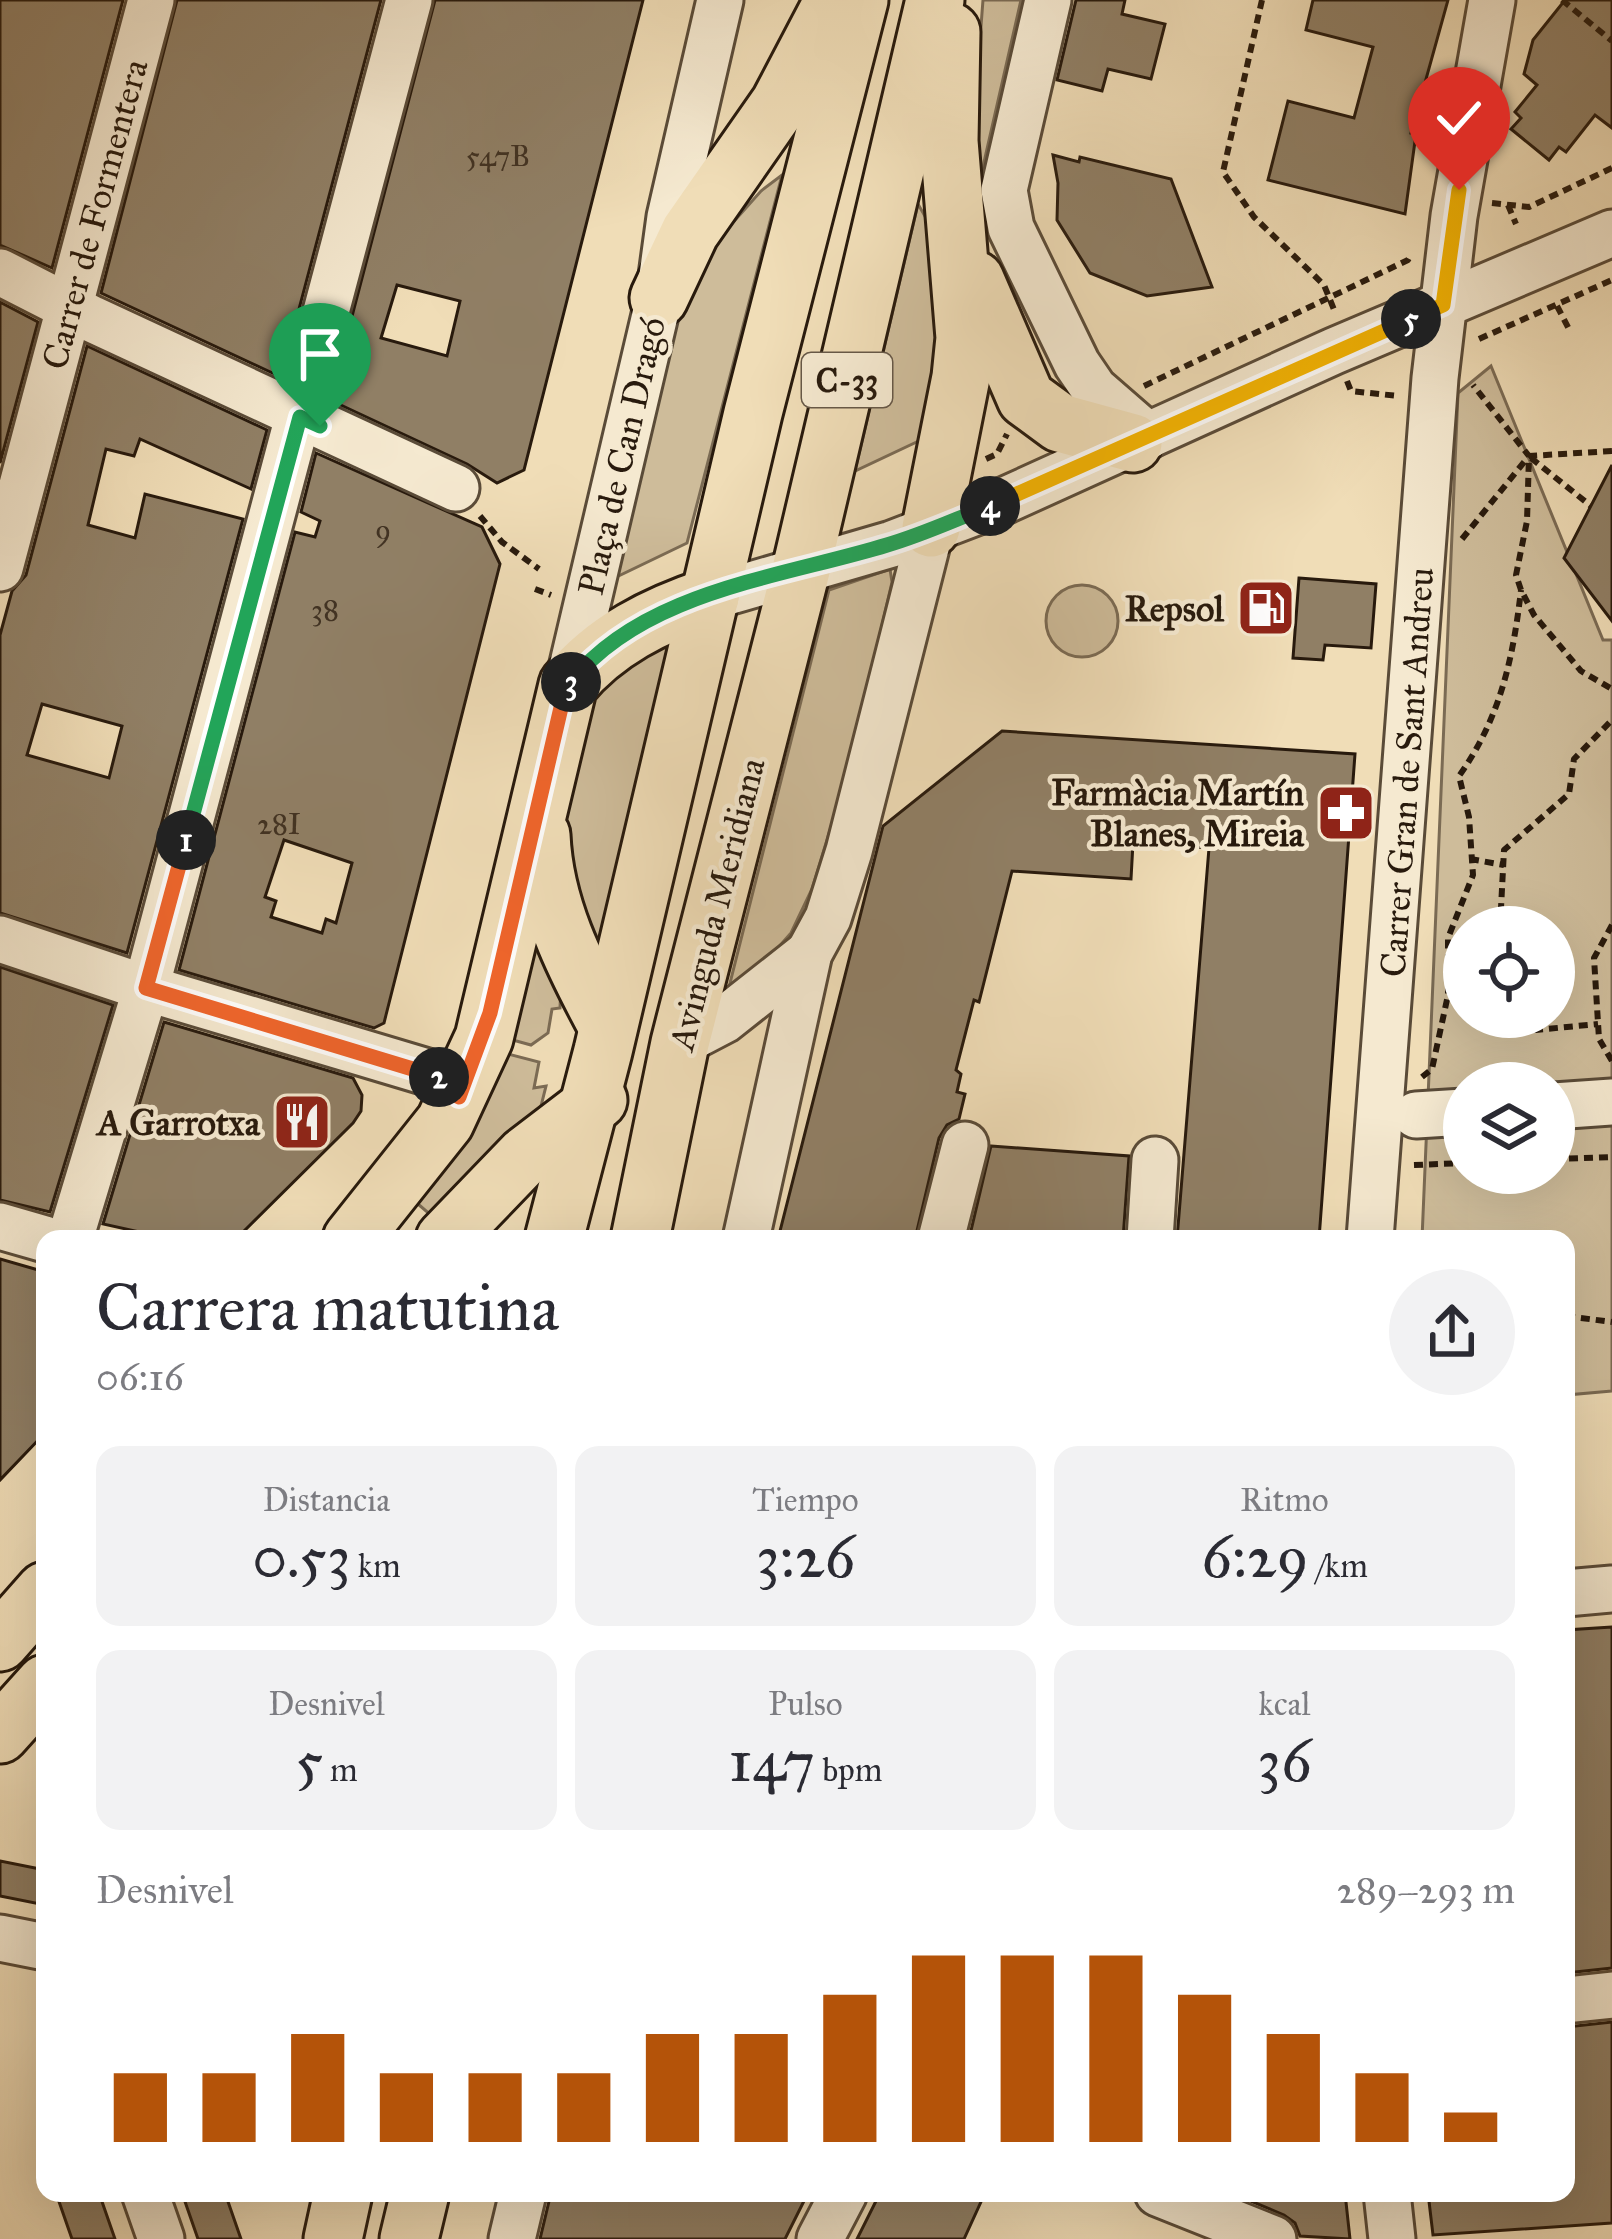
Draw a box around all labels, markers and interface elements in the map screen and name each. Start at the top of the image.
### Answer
street label: Carrer de Formentera [32,54,158,374]
pin [1408,67,1510,190]
icon: check [1426,85,1492,151]
house number: 547B [466,138,530,174]
pin: 5 [1381,289,1441,349]
text: 5 [1403,299,1419,339]
pin [269,303,371,426]
street label: Plaça de Can Dragó [569,313,675,599]
icon: arrive [287,321,353,387]
road number: C-33 [802,353,892,407]
pin: 4 [960,476,1020,536]
text: 4 [981,486,999,526]
house number: 9 [375,512,391,549]
street label: Carrer Gran de Sant Andreu [1371,566,1443,978]
fuel station icon: Repsol [1235,577,1297,639]
place label: Repsol [1125,587,1225,631]
house number: 38 [311,592,339,628]
pin: 3 [541,652,601,712]
text: 3 [564,662,578,702]
street label: Avinguda Meridiana [659,753,775,1057]
place label: Farmàcia Martín Blanes, Mireia [1051,771,1305,856]
pharmacy icon: Farmàcia Martín Blanes, Mireia [1315,782,1377,844]
house number: 28I [257,806,301,842]
pin: 1 [156,810,216,870]
text: 1 [179,820,193,860]
map controls [1443,906,1575,1194]
button: locate [1443,906,1575,1038]
pin: 2 [409,1047,469,1107]
text: 2 [431,1057,447,1097]
button: layers [1443,1062,1575,1194]
restaurant icon: A Garrotxa [271,1091,333,1153]
place label: A Garrotxa [95,1101,261,1145]
text: Carrera matutina [96,1267,559,1348]
button: share [1389,1269,1515,1395]
text: 06:16 [96,1353,184,1401]
text: Distancia [263,1480,390,1520]
text: Tiempo [752,1480,859,1520]
text: Ritmo [1240,1480,1329,1520]
text: 0.53 [252,1520,351,1593]
text: 3:26 [756,1520,855,1593]
text: 6:29 [1201,1520,1309,1593]
text: km [351,1546,401,1586]
text: /km [1309,1546,1368,1586]
text: Desnivel [268,1684,385,1724]
text: Pulso [768,1684,843,1724]
text: kcal [1259,1684,1310,1724]
text: 5 [295,1724,323,1797]
text: 147 [729,1724,815,1797]
text: 36 [1257,1724,1312,1797]
text: m [323,1750,358,1790]
text: bpm [815,1750,882,1790]
text: Desnivel [96,1866,234,1914]
text: 289–293 m [1337,1866,1515,1914]

